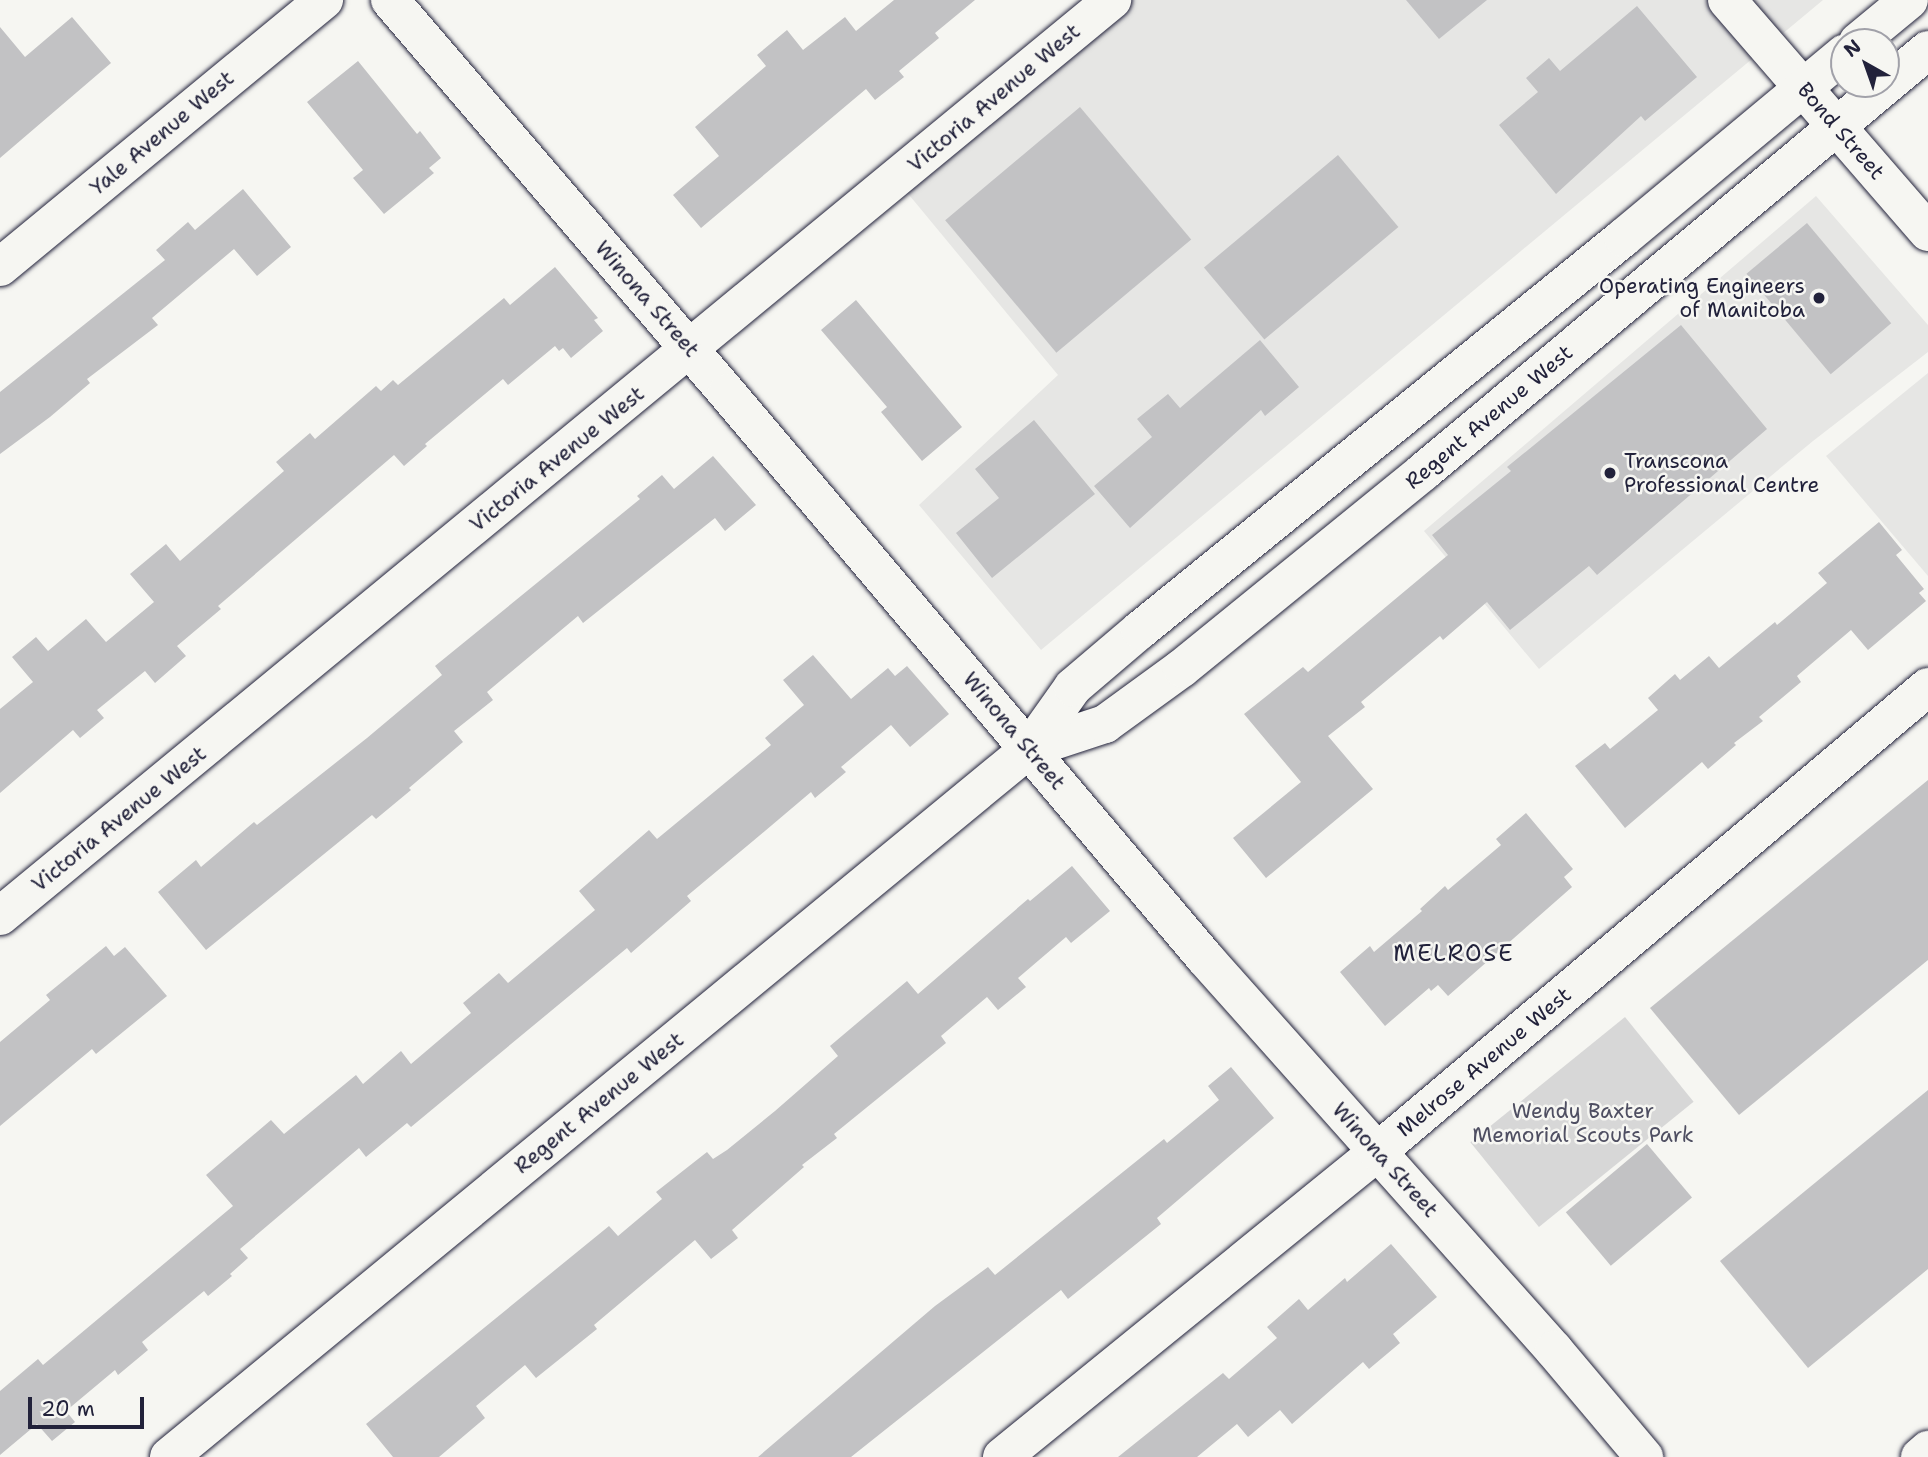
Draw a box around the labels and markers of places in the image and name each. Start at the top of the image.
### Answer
place label: Operating Engineers of Manitoba [1599,273,1805,323]
marker: Operating Engineers of Manitoba [1811,290,1827,306]
place label: Transcona Professional Centre [1624,448,1819,498]
marker: Transcona Professional Centre [1602,465,1618,481]

